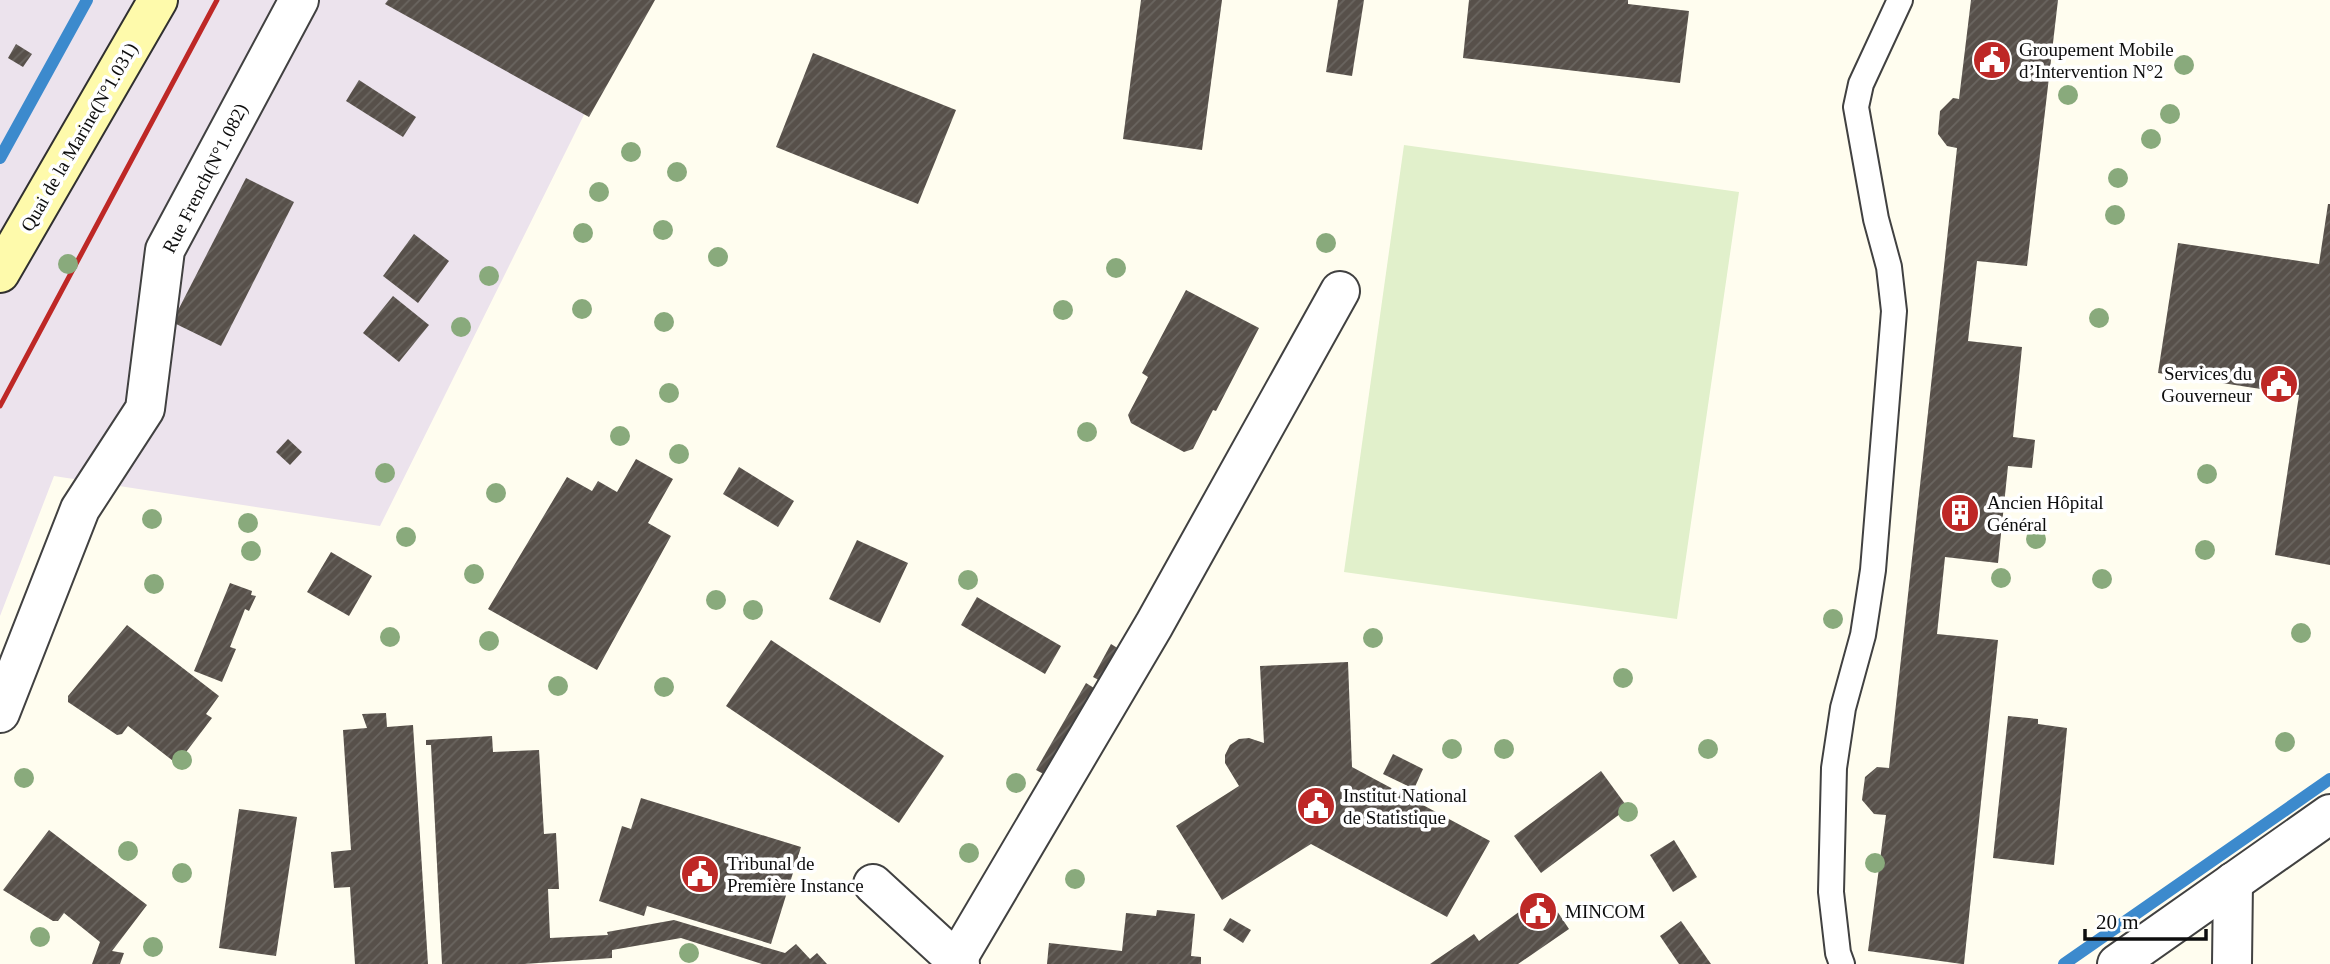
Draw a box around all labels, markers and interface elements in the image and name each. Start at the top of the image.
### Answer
street label: Quai de la Marine(N°1.031) [16,39,143,236]
public building icon: Groupement Mobile d’Intervention N°2 [1971,39,2013,81]
place label: Groupement Mobile d’Intervention N°2 [2019,39,2174,82]
street label: Rue French(N°1.082) [158,100,253,257]
place label: Services du Gouverneur [2161,363,2253,406]
public building icon: Services du Gouverneur [2258,363,2300,405]
building icon: Ancien Hôpital Général [1939,492,1981,534]
place label: Ancien Hôpital Général [1987,492,2104,535]
public building icon: Institut National de Statistique [1295,785,1337,827]
place label: Institut National de Statistique [1343,785,1467,828]
public building icon: Tribunal de Première Instance [679,853,721,895]
place label: Tribunal de Première Instance [727,853,864,896]
public building icon: MINCOM [1517,890,1559,932]
scale bar [2085,898,2206,942]
place label: MINCOM [1565,901,1645,922]
text: 20 m [2096,910,2139,934]

